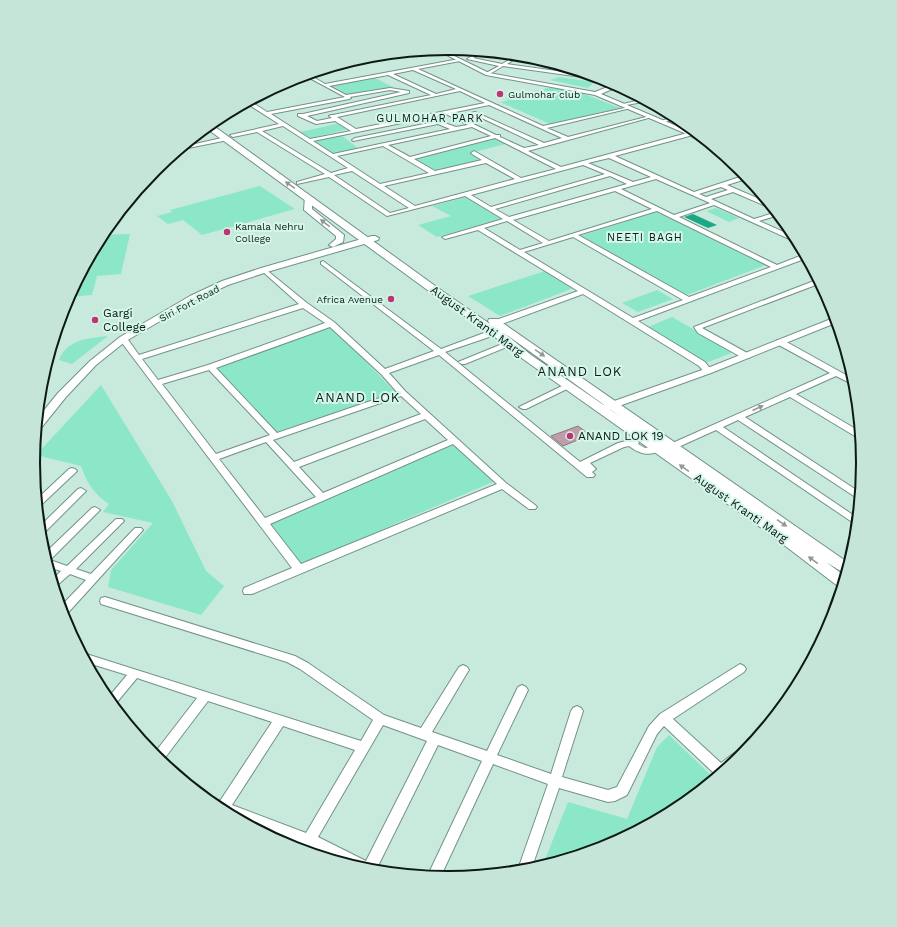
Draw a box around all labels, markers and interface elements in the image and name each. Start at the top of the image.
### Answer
marker: Gulmohar club [495,89,505,99]
place label: Gulmohar club [508,89,580,100]
district label: GULMOHAR PARK [376,112,484,125]
one-way arrow [284,181,295,189]
one-way arrow [319,218,330,227]
place label: Kamala Nehru College [235,221,304,244]
marker: Kamala Nehru College [222,227,232,237]
district label: NEETI BAGH [607,231,683,244]
street label: Siri Fort Road [157,283,221,324]
street label: August Kranti Marg [428,283,527,360]
place label: Africa Avenue [317,294,383,305]
marker: Africa Avenue [386,294,396,304]
place label: Gargi College [103,306,146,334]
marker: Gargi College [90,315,100,325]
one-way arrow [535,349,546,357]
district label: ANAND LOK [538,364,622,379]
district label: ANAND LOK [316,390,400,405]
one-way arrow [752,405,764,411]
place label: ANAND LOK 19 [578,429,664,443]
marker: ANAND LOK 19 [565,431,575,441]
one-way arrow [679,464,689,472]
street label: August Kranti Marg [691,470,791,546]
one-way arrow [777,519,787,527]
one-way arrow [808,556,818,564]

